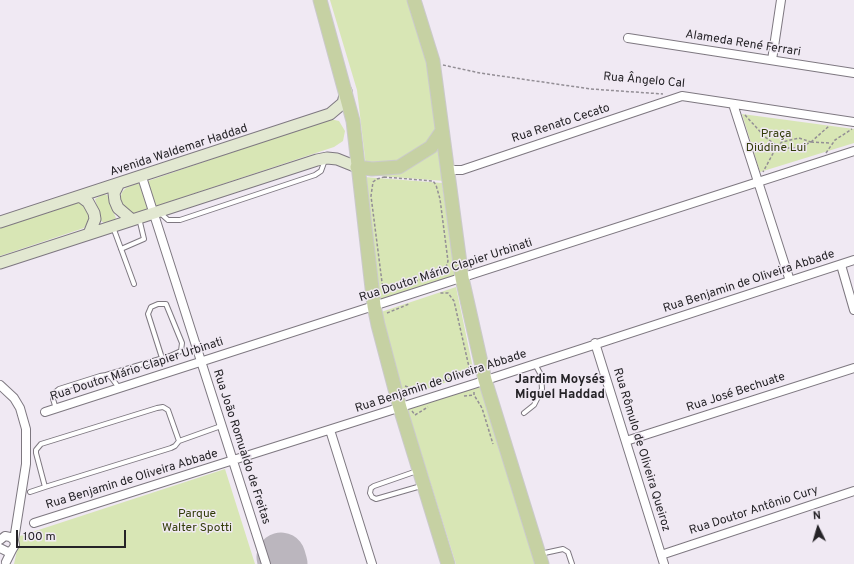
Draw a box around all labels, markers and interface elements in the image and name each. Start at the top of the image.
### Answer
street label: Alameda René Ferrari [684,28,802,60]
street label: Rua Ângelo Cal [603,70,685,92]
street label: Rua Renato Cecato [510,101,612,147]
street label: Avenida Waldemar Haddad [108,122,250,180]
park label: Praça Diúdine Lui [746,128,806,156]
street label: Rua Doutor Mário Clapier Urbinati [358,236,534,306]
street label: Rua Benjamin de Oliveira Abbade [661,247,837,317]
street label: Rua Doutor Mário Clapier Urbinati [49,335,225,405]
street label: Rua Benjamin de Oliveira Abbade [353,347,529,417]
street label: Rua Rômulo de Oliveira Queiroz [609,367,673,533]
street label: Rua João Romualdo de Freitas [209,368,273,526]
street label: Rua José Bechuate [685,370,787,416]
district label: Jardim Moysés Miguel Haddad [515,372,605,403]
street label: Rua Benjamin de Oliveira Abbade [44,447,220,513]
street label: Rua Doutor Antônio Cury [688,483,820,539]
park label: Parque Walter Spotti [162,508,232,536]
north arrow [798,508,838,548]
text: N [812,509,822,523]
scale bar [18,522,128,548]
text: 100 m [23,529,56,545]

